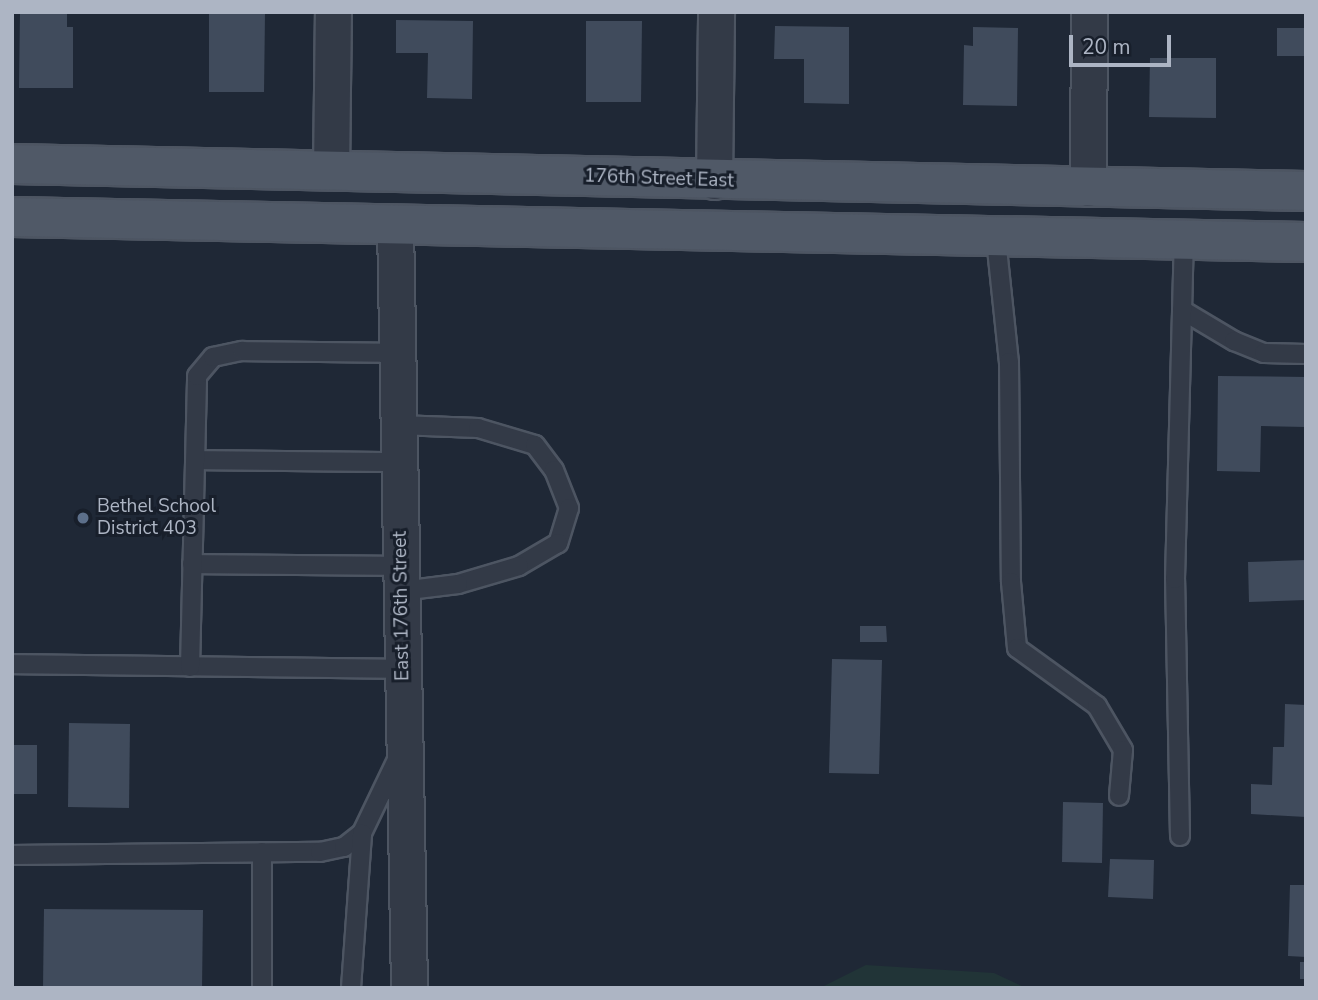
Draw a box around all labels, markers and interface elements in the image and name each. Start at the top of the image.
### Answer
scale bar [1073,21,1174,65]
text: 20 m [1082,33,1131,61]
street label: 176th Street East [584,165,734,193]
place label: Bethel School District 403 [97,496,216,540]
marker: Bethel School District 403 [75,510,91,526]
street label: East 176th Street [389,531,415,681]

